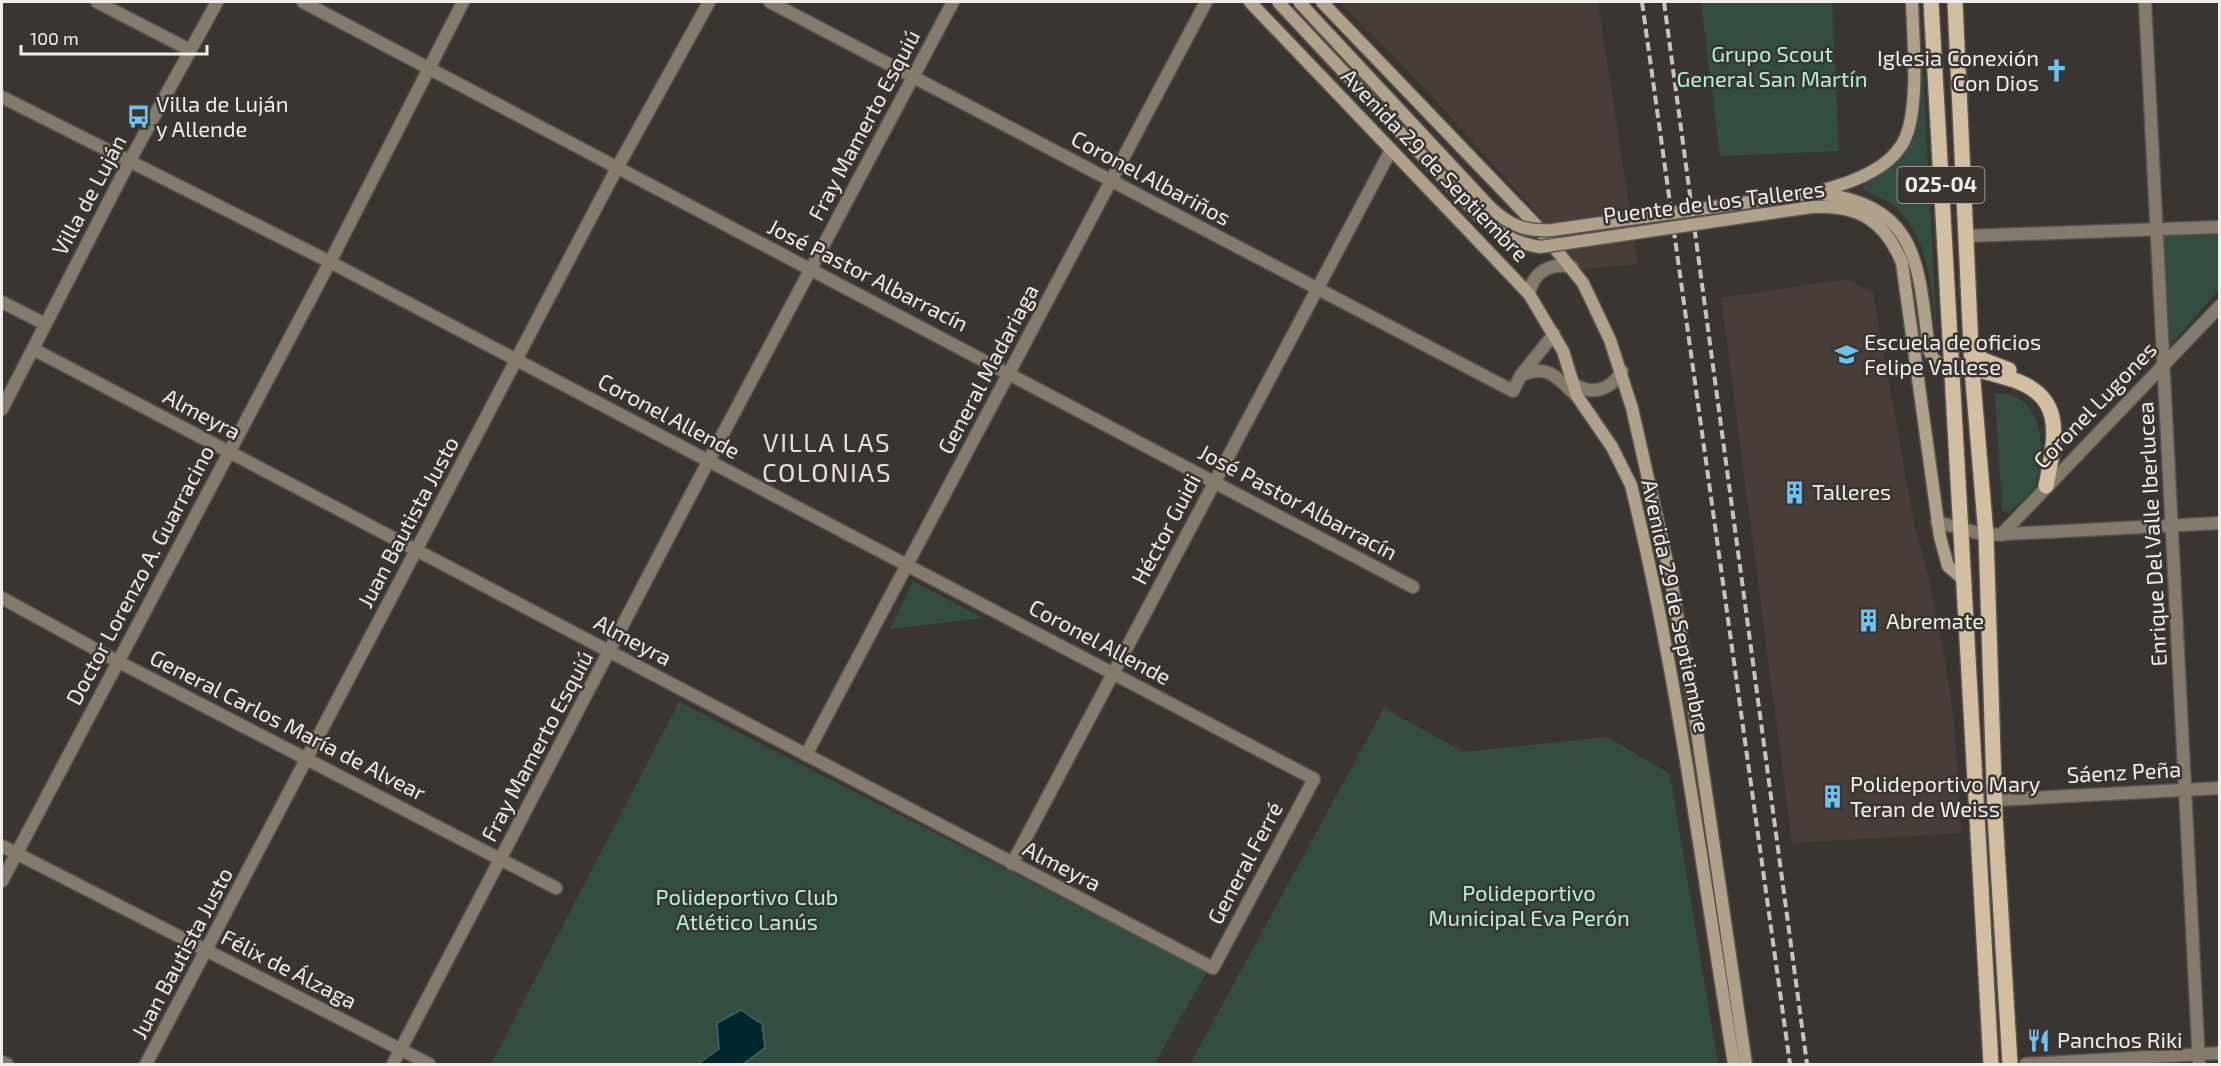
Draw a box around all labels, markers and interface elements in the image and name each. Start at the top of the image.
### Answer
scale bar [21,18,207,56]
street label: Fray Mamerto Esquiú [802,25,924,224]
text: 100 m [30,27,79,49]
park label: Grupo Scout General San Martín [1677,40,1867,91]
place label: Iglesia Conexión Con Dios [1877,44,2039,95]
church icon: Iglesia Conexión Con Dios [2044,58,2070,84]
street label: Avenida 29 de Septiembre [1337,62,1535,266]
place label: Villa de Luján y Allende [156,90,288,141]
bus stop icon: Villa de Luján y Allende [125,104,151,130]
street label: Coronel Albariños [1067,124,1236,230]
street label: Villa de Luján [46,130,132,260]
road number: 025-04 [1898,167,1984,203]
street label: Puente de Los Talleres [1602,175,1826,228]
street label: José Pastor Albarracín [764,212,973,336]
street label: General Madariaga [931,279,1043,458]
place label: Escuela de oficios Felipe Vallese [1864,328,2041,379]
street label: Coronel Lugones [2027,336,2161,473]
school or university icon: Escuela de oficios Felipe Vallese [1833,342,1859,368]
street label: Coronel Allende [594,367,745,463]
street label: Almeyra [159,382,246,444]
street label: Enrique Del Valle Iberlucea [2131,401,2171,667]
district label: VILLA LAS COLONIAS [762,426,892,487]
street label: Juan Bautista Justo [351,432,463,612]
street label: José Pastor Albarracín [1195,438,1402,565]
street label: Doctor Lorenzo A. Guarracino [60,440,219,709]
street label: Héctor Guidi [1125,469,1205,588]
street label: Avenida 29 de Septiembre [1637,477,1717,735]
place label: Talleres [1812,478,1891,504]
building icon: Talleres [1781,479,1807,505]
street label: Coronel Allende [1025,593,1176,689]
place label: Abremate [1886,607,1984,633]
street label: Almeyra [590,608,677,670]
building icon: Abremate [1855,608,1881,634]
street label: General Carlos María de Alvear [146,643,431,805]
street label: Fray Mamerto Esquiú [475,646,597,845]
street label: Sáenz Peña [2066,755,2182,787]
place label: Polideportivo Mary Teran de Weiss [1850,770,2041,821]
building icon: Polideportivo Mary Teran de Weiss [1819,784,1845,810]
street label: General Ferré [1201,797,1287,928]
street label: Almeyra [1019,835,1106,896]
street label: Juan Bautista Justo [125,863,237,1043]
park label: Polideportivo Municipal Eva Perón [1428,879,1630,930]
park label: Polideportivo Club Atlético Lanús [656,883,838,934]
street label: Félix de Álzaga [217,923,361,1013]
place label: Panchos Riki [2057,1026,2183,1052]
restaurant icon: Panchos Riki [2026,1027,2052,1053]

